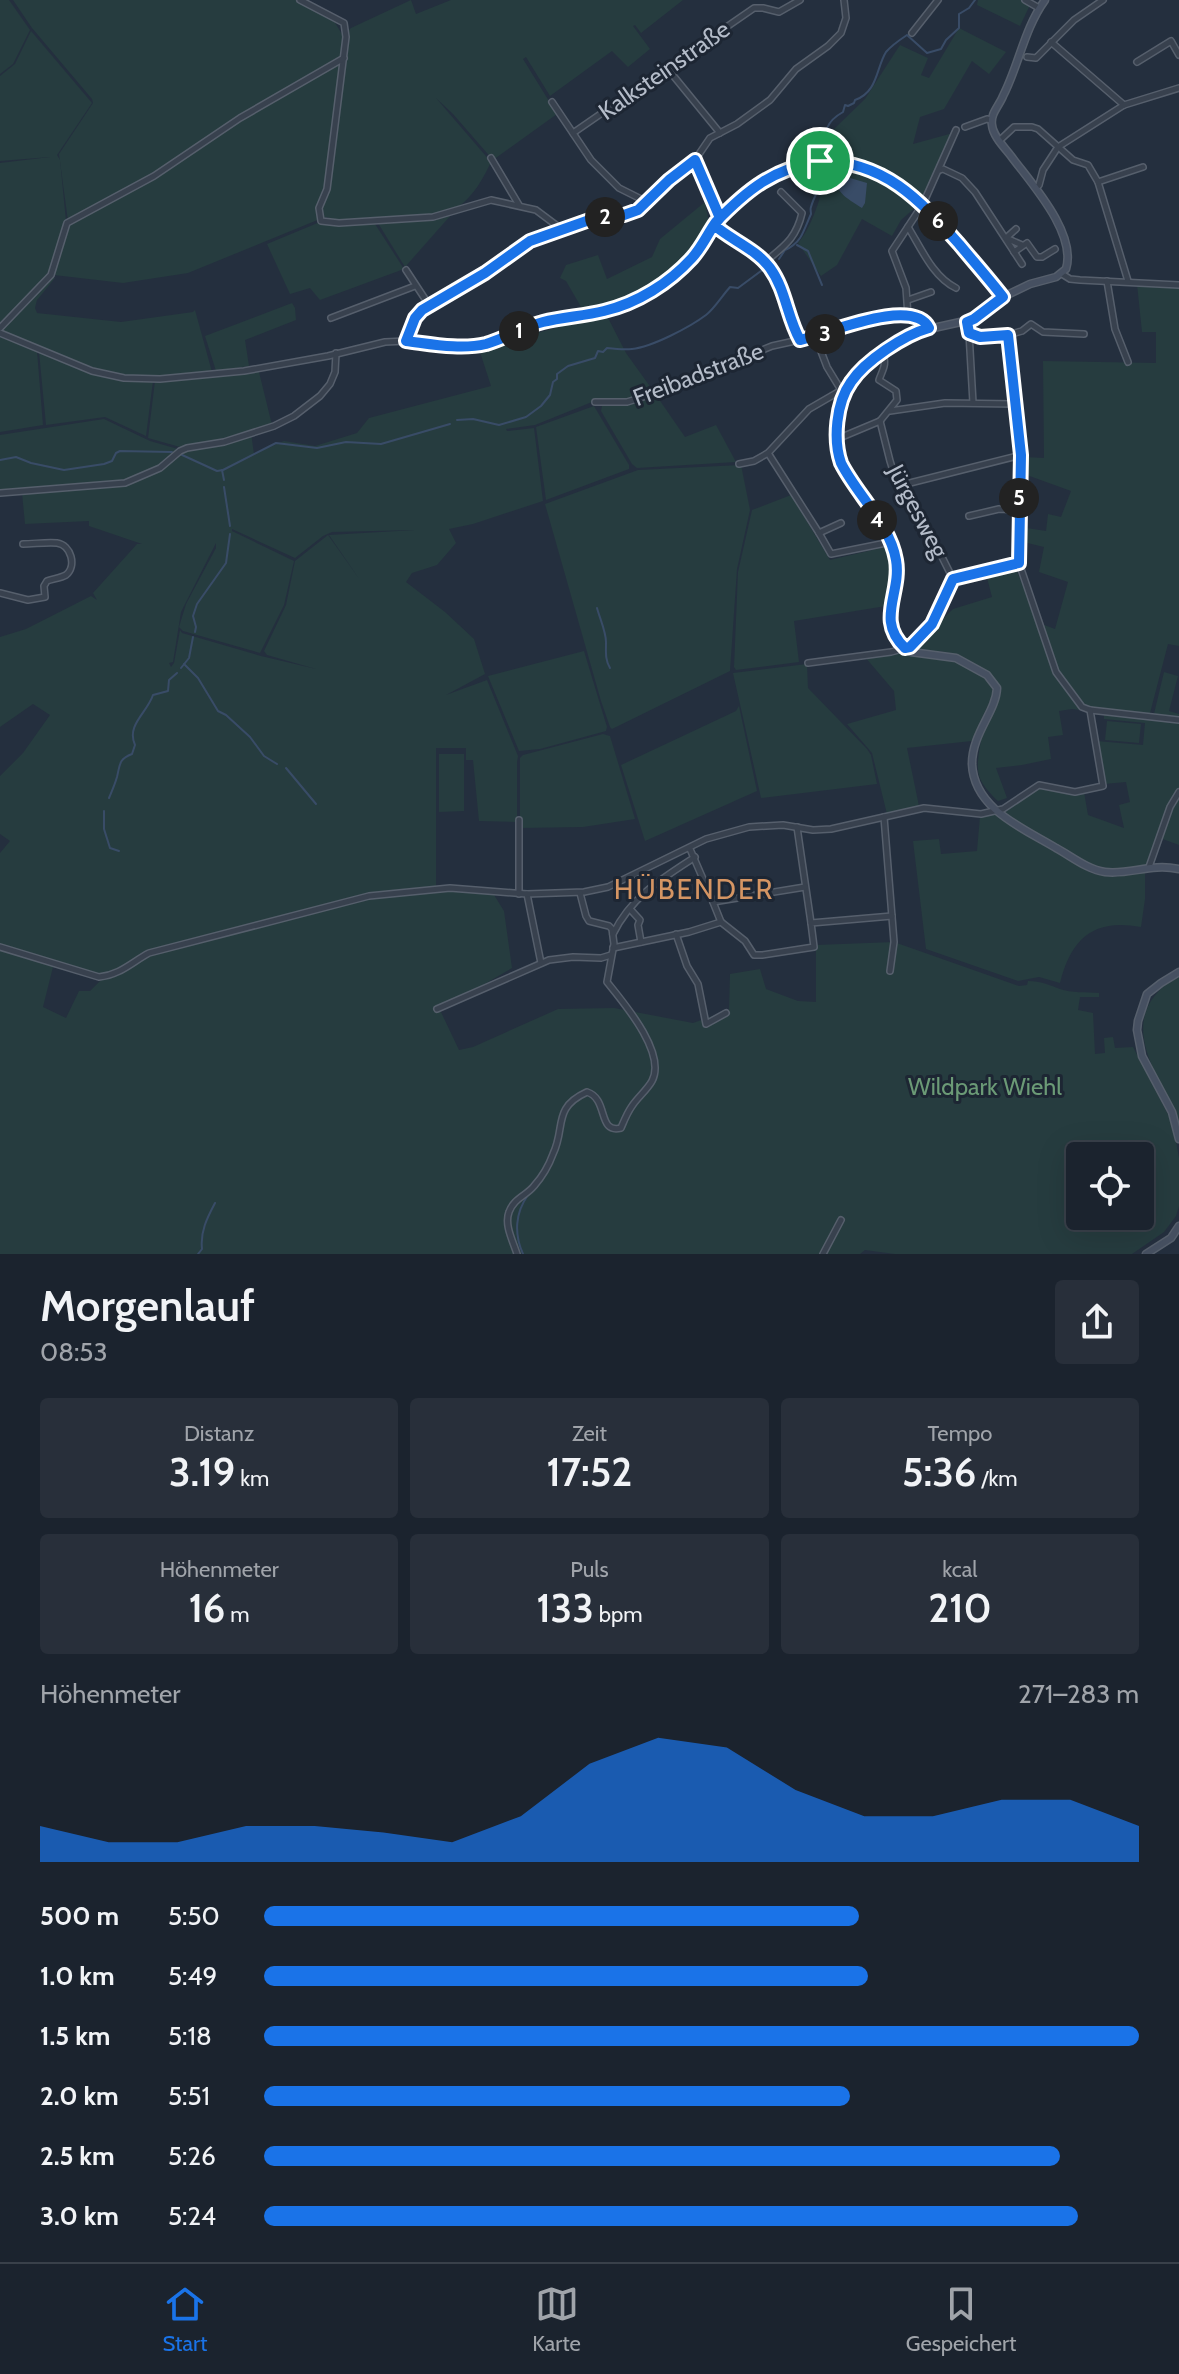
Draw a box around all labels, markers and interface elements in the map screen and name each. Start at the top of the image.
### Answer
street label: Kalksteinstraße [593,14,735,126]
pin [786,127,854,195]
icon: arrive [798,139,842,183]
pin: 2 [585,197,625,237]
pin: 6 [918,201,958,241]
text: 2 [599,203,611,230]
text: 6 [932,207,944,234]
pin: 1 [499,311,539,351]
pin: 3 [805,314,845,354]
text: 1 [515,317,523,344]
text: 3 [819,320,831,347]
street label: Freibadstraße [629,336,767,412]
street label: Jürgesweg [881,458,955,564]
pin: 5 [999,478,1039,518]
text: 5 [1013,484,1025,511]
pin: 4 [857,500,897,540]
text: 4 [870,506,884,533]
district label: HÜBENDER [614,872,774,906]
park label: Wildpark Wiehl [908,1072,1062,1101]
map controls [1066,1142,1154,1230]
button: locate [1066,1142,1154,1230]
text: Morgenlauf [40,1279,255,1332]
button: share [1055,1280,1139,1364]
text: 08:53 [40,1336,107,1368]
text: Distanz [184,1420,254,1447]
text: Zeit [572,1420,607,1447]
text: Tempo [927,1420,992,1447]
text: 3.19 [169,1447,235,1496]
text: 17:52 [547,1447,632,1496]
text: 5:36 [902,1447,976,1496]
text: km [235,1465,269,1492]
text: /km [976,1465,1018,1492]
text: Höhenmeter [160,1556,279,1583]
text: Puls [570,1556,609,1583]
text: kcal [942,1556,977,1583]
text: 16 [189,1583,225,1632]
text: 133 [536,1583,594,1632]
text: 210 [928,1583,992,1632]
text: m [225,1601,250,1628]
text: bpm [594,1601,643,1628]
text: Höhenmeter [40,1678,181,1710]
text: 271–283 m [1018,1678,1139,1710]
text: 500 m [40,1900,119,1932]
text: 5:50 [168,1900,220,1932]
text: 1.0 km [40,1960,115,1992]
text: 5:49 [168,1960,217,1992]
text: 1.5 km [40,2020,110,2052]
text: 5:18 [168,2020,212,2052]
text: 2.0 km [40,2080,119,2112]
text: 5:51 [168,2080,210,2112]
text: 2.5 km [40,2140,115,2172]
text: 5:26 [168,2140,216,2172]
text: 3.0 km [40,2200,119,2232]
text: 5:24 [168,2200,216,2232]
tab: Start [162,2282,207,2357]
tab: Karte [532,2282,581,2357]
tab: Gespeichert [906,2282,1017,2357]

